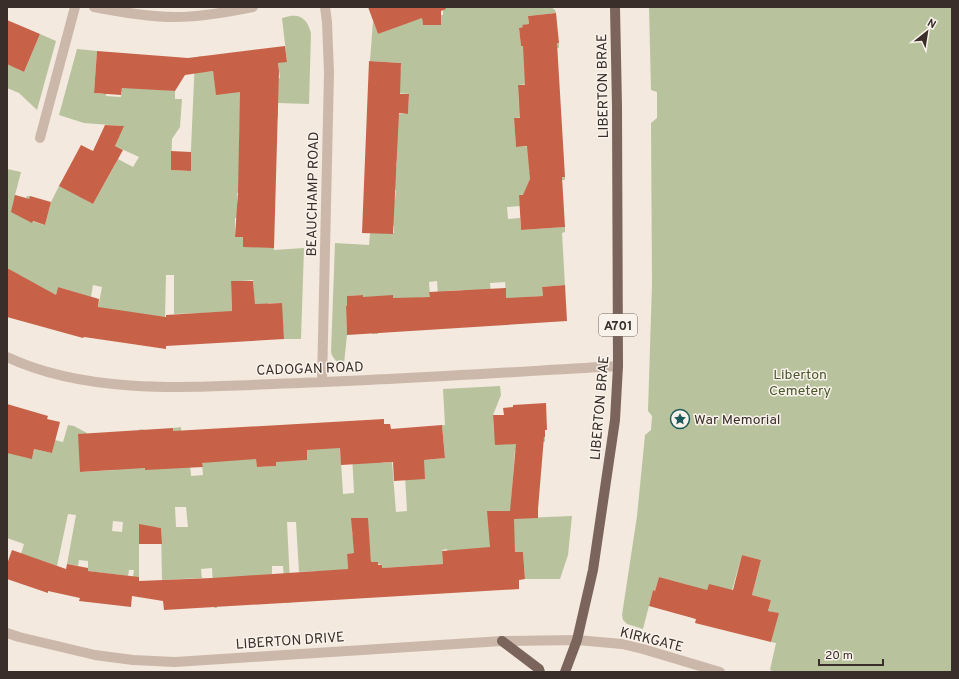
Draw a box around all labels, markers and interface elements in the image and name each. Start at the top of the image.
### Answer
north arrow [907,12,947,52]
text: N [925,16,938,32]
street label: LIBERTON BRAE [594,33,613,138]
street label: BEAUCHAMP ROAD [304,131,323,257]
road number: A701 [599,314,637,336]
street label: LIBERTON BRAE [587,355,614,461]
street label: CADOGAN ROAD [256,359,364,380]
park label: Liberton Cemetery [769,367,831,400]
place icon: War Memorial [669,408,691,430]
place label: War Memorial [694,412,780,429]
street label: KIRKGATE [618,624,685,657]
street label: LIBERTON DRIVE [235,629,345,654]
scale bar [819,641,883,667]
text: 20 m [825,648,853,664]

